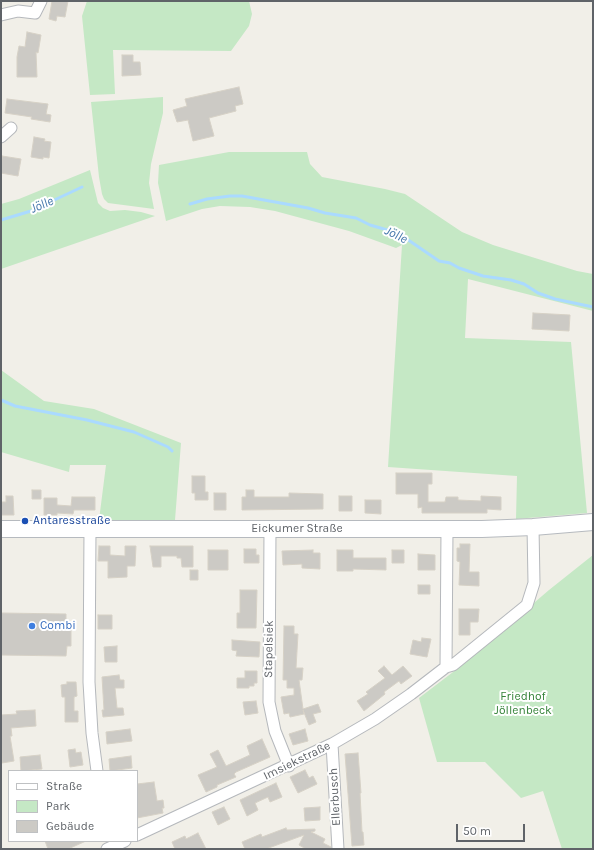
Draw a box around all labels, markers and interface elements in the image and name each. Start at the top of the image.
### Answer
water label: Jölle [28,193,56,217]
water label: Jölle [382,223,410,247]
place label: Antaresstraße [33,514,110,528]
marker: Antaresstraße [20,516,30,526]
street label: Eickumer Straße [251,522,343,536]
place label: Combi [40,619,76,633]
street label: Stapelsiek [261,620,277,678]
marker: Combi [27,621,37,631]
park label: Friedhof Jöllenbeck [494,690,552,718]
street label: Imsiekstraße [261,739,333,783]
street label: Ellerbusch [326,768,344,826]
legend [8,770,138,842]
text: Straße [46,779,82,793]
text: Park [46,799,70,813]
scale bar [458,816,527,842]
text: Gebäude [46,819,94,833]
text: 50 m [463,824,491,838]

